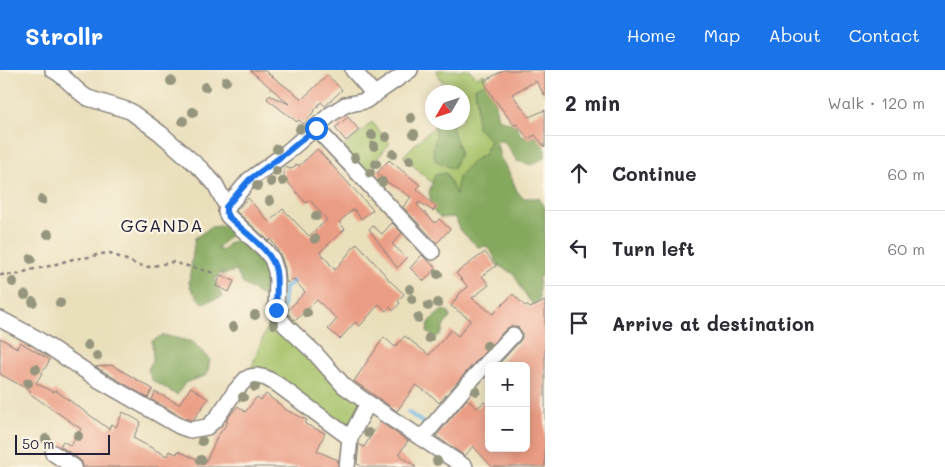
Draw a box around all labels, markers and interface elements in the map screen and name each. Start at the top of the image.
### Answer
text: Strollr [25,20,103,51]
text: Home [627,23,676,47]
text: Map [704,23,740,47]
text: About [768,23,821,47]
text: Contact [849,23,920,47]
north arrow [425,85,470,130]
text: 2 min [565,89,620,116]
text: Walk · 120 m [827,92,925,113]
route start [305,117,328,140]
icon: ahead [565,159,593,187]
text: Continue [612,161,697,186]
text: 60 m [888,163,925,184]
district label: GGANDA [120,213,204,237]
icon: left [565,234,593,262]
text: Turn left [612,236,695,261]
text: 60 m [888,238,925,259]
route end [265,299,288,322]
icon: arrive [565,309,593,337]
text: Arrive at destination [612,311,815,336]
map controls [485,362,530,452]
button: + [485,362,530,407]
button: − [485,407,530,452]
scale bar [15,432,110,455]
text: 50 m [22,434,54,453]

